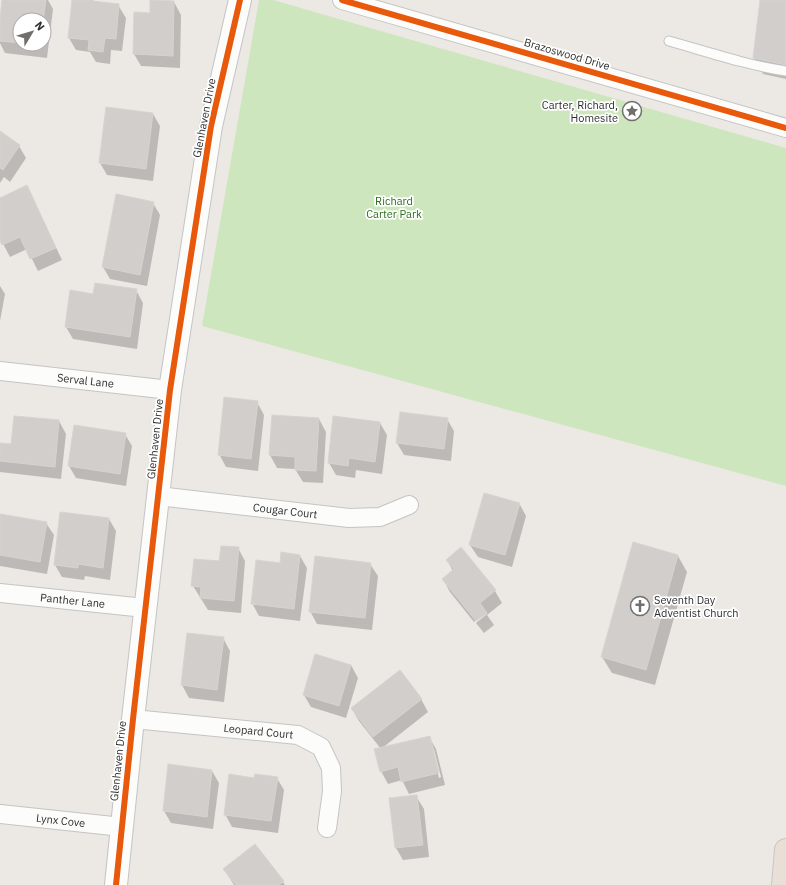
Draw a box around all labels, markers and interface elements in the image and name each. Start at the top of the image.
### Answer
north arrow [12,12,52,52]
text: N [32,18,48,33]
street label: Brazoswood Drive [522,35,612,73]
street label: Glenhaven Drive [189,77,219,159]
place label: Carter, Richard, Homesite [542,98,618,125]
place icon: Carter, Richard, Homesite [621,100,643,122]
park label: Richard Carter Park [366,194,422,221]
street label: Serval Lane [56,370,115,391]
street label: Glenhaven Drive [144,398,166,480]
street label: Cougar Court [252,500,318,521]
street label: Panther Lane [39,590,106,611]
place label: Seventh Day Adventist Church [654,593,738,620]
church icon: Seventh Day Adventist Church [629,595,651,617]
street label: Glenhaven Drive [107,720,129,802]
street label: Leopard Court [223,721,294,742]
street label: Lynx Cove [35,811,86,830]

